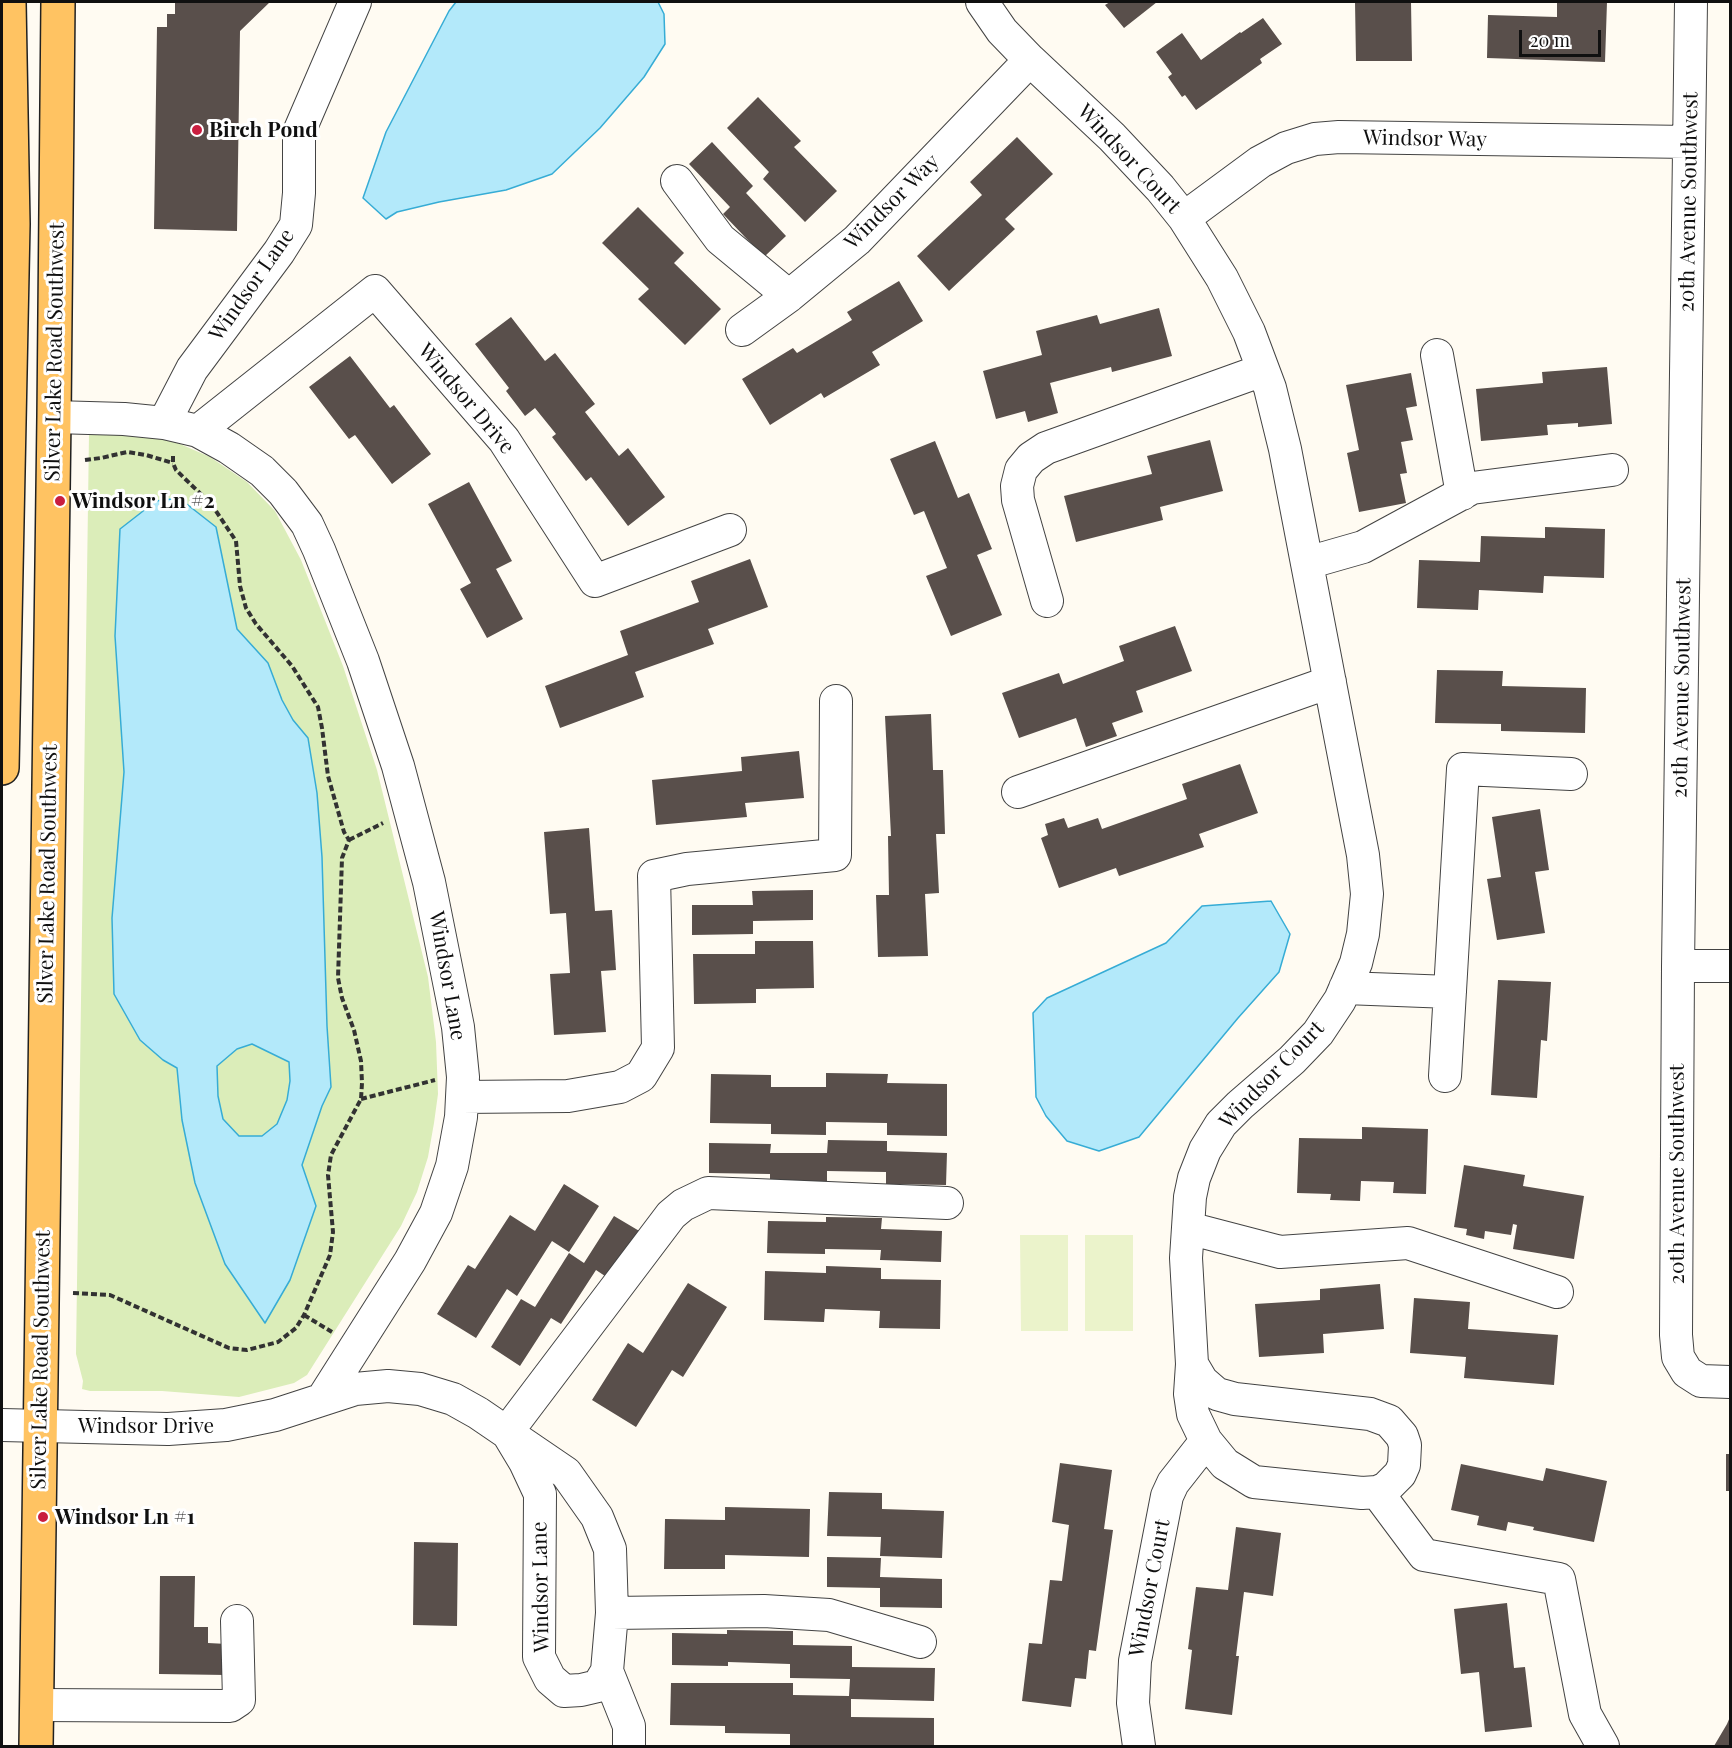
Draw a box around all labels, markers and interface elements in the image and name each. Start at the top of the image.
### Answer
scale bar [1522,18,1604,56]
text: 20 m [1530,28,1570,52]
street label: 20th Avenue Southwest [1674,92,1704,312]
street label: Windsor Court [1072,99,1186,219]
place label: Birch Pond [209,117,318,143]
marker: Birch Pond [190,123,204,137]
street label: Windsor Way [1363,125,1487,153]
street label: Windsor Way [839,149,945,255]
street label: Silver Lake Road Southwest [40,222,70,482]
street label: Windsor Lane [204,224,300,346]
street label: Windsor Drive [413,339,519,459]
place label: Windsor Ln #2 [72,488,215,514]
marker: Windsor Ln #2 [53,494,67,508]
street label: 20th Avenue Southwest [1667,578,1697,798]
street label: Silver Lake Road Southwest [33,744,63,1004]
street label: Windsor Lane [423,909,471,1043]
street label: Windsor Court [1214,1016,1330,1134]
street label: 20th Avenue Southwest [1664,1064,1690,1284]
street label: Silver Lake Road Southwest [26,1230,56,1490]
street label: Windsor Drive [78,1413,214,1439]
place label: Windsor Ln #1 [55,1504,195,1530]
marker: Windsor Ln #1 [36,1510,50,1524]
street label: Windsor Court [1124,1517,1176,1659]
street label: Windsor Lane [527,1521,555,1653]

